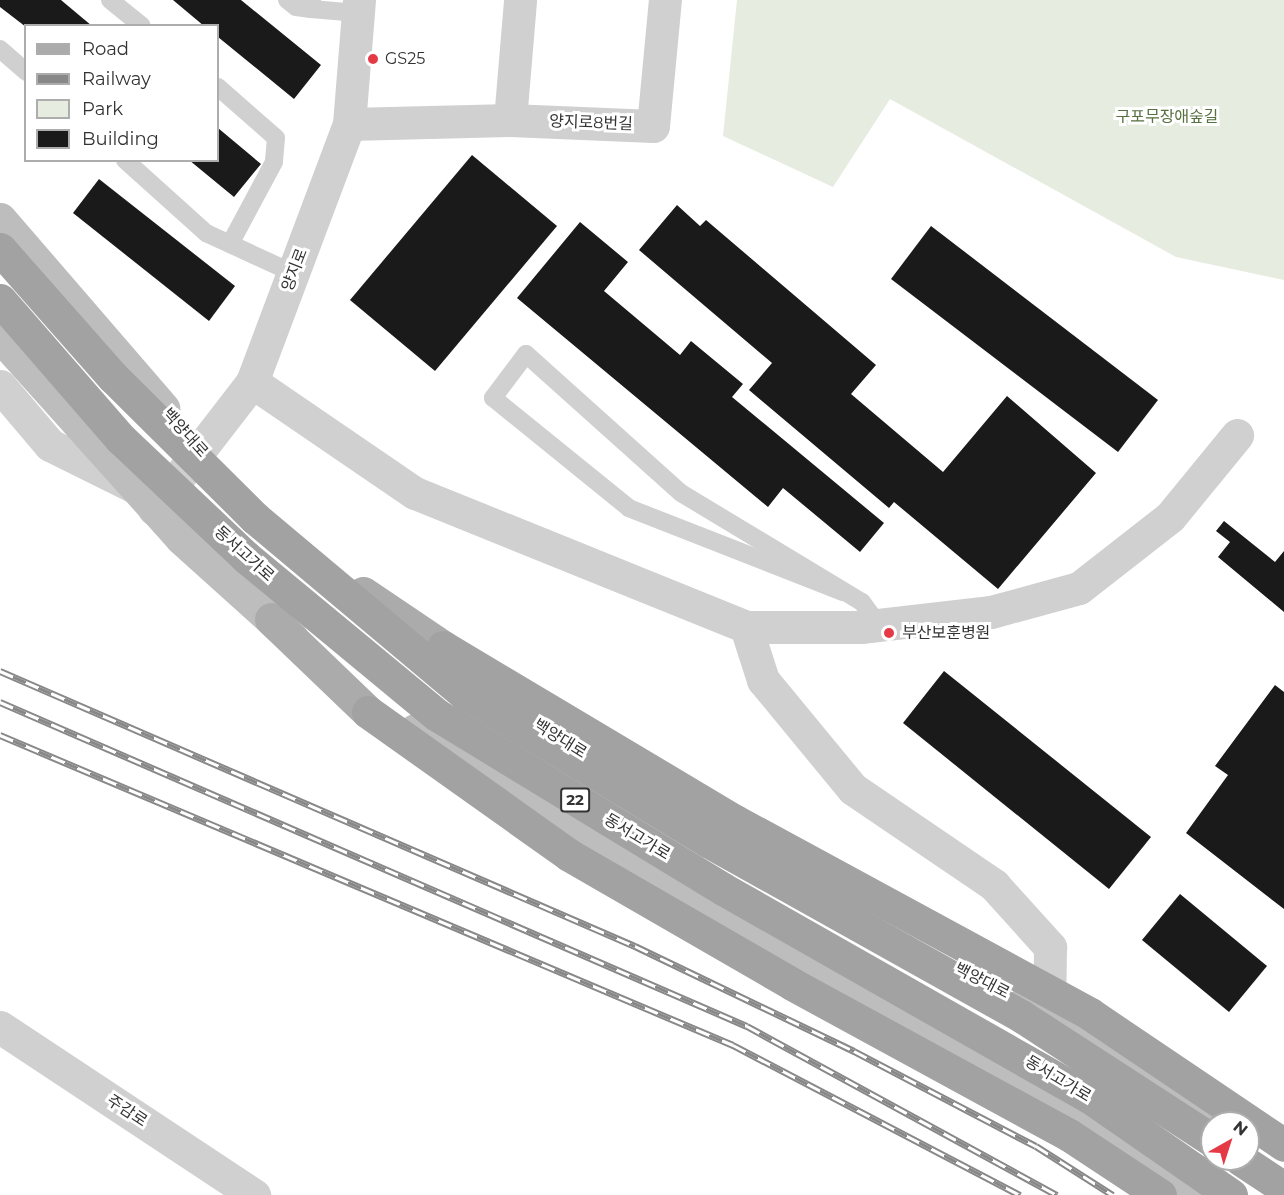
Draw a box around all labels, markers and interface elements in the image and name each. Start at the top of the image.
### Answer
legend [24,24,219,162]
text: Road [82,38,129,60]
place label: GS25 [385,49,425,69]
marker: GS25 [366,52,380,66]
text: Railway [82,68,151,90]
text: Park [82,98,123,120]
park label: 구포무장애숲길 [1115,107,1219,127]
street label: 양지로8번길 [549,112,633,134]
text: Building [82,128,159,150]
street label: 양지로 [278,246,312,294]
street label: 백양대로 [158,405,212,461]
street label: 동서고가로 [210,522,278,586]
place label: 부산보훈병원 [902,623,990,643]
marker: 부산보훈병원 [880,624,898,642]
street label: 백양대로 [530,715,590,763]
road number: 22 [560,788,590,812]
street label: 동서고가로 [601,810,673,864]
street label: 백양대로 [951,959,1013,1003]
street label: 동서고가로 [1022,1052,1094,1106]
street label: 주감로 [103,1091,151,1131]
north arrow [1200,1111,1260,1171]
text: N [1229,1117,1251,1140]

